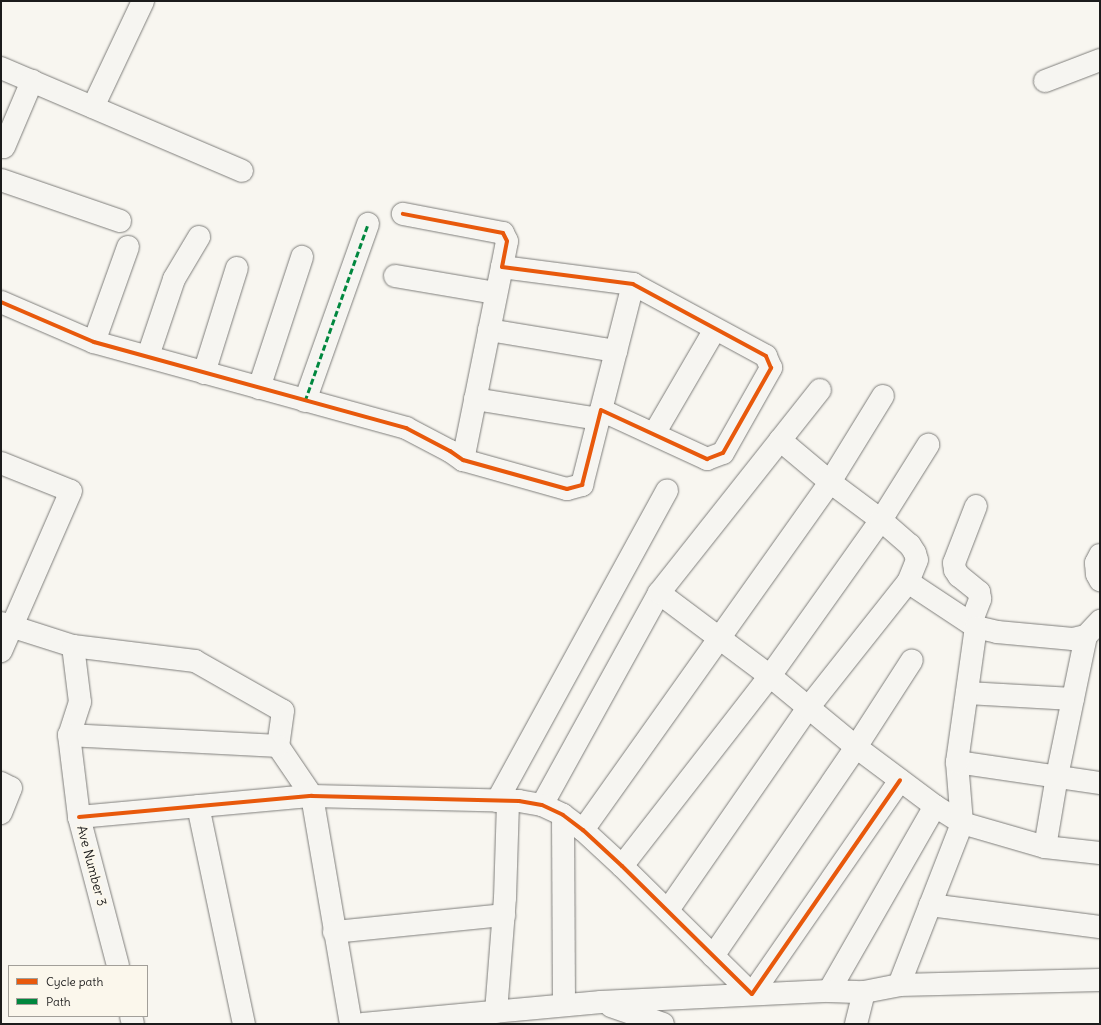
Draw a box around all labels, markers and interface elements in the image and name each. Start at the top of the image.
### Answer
street label: Ave Number 3 [73,824,109,908]
legend [8,965,148,1017]
text: Cycle path [46,974,103,989]
text: Path [46,994,71,1009]

